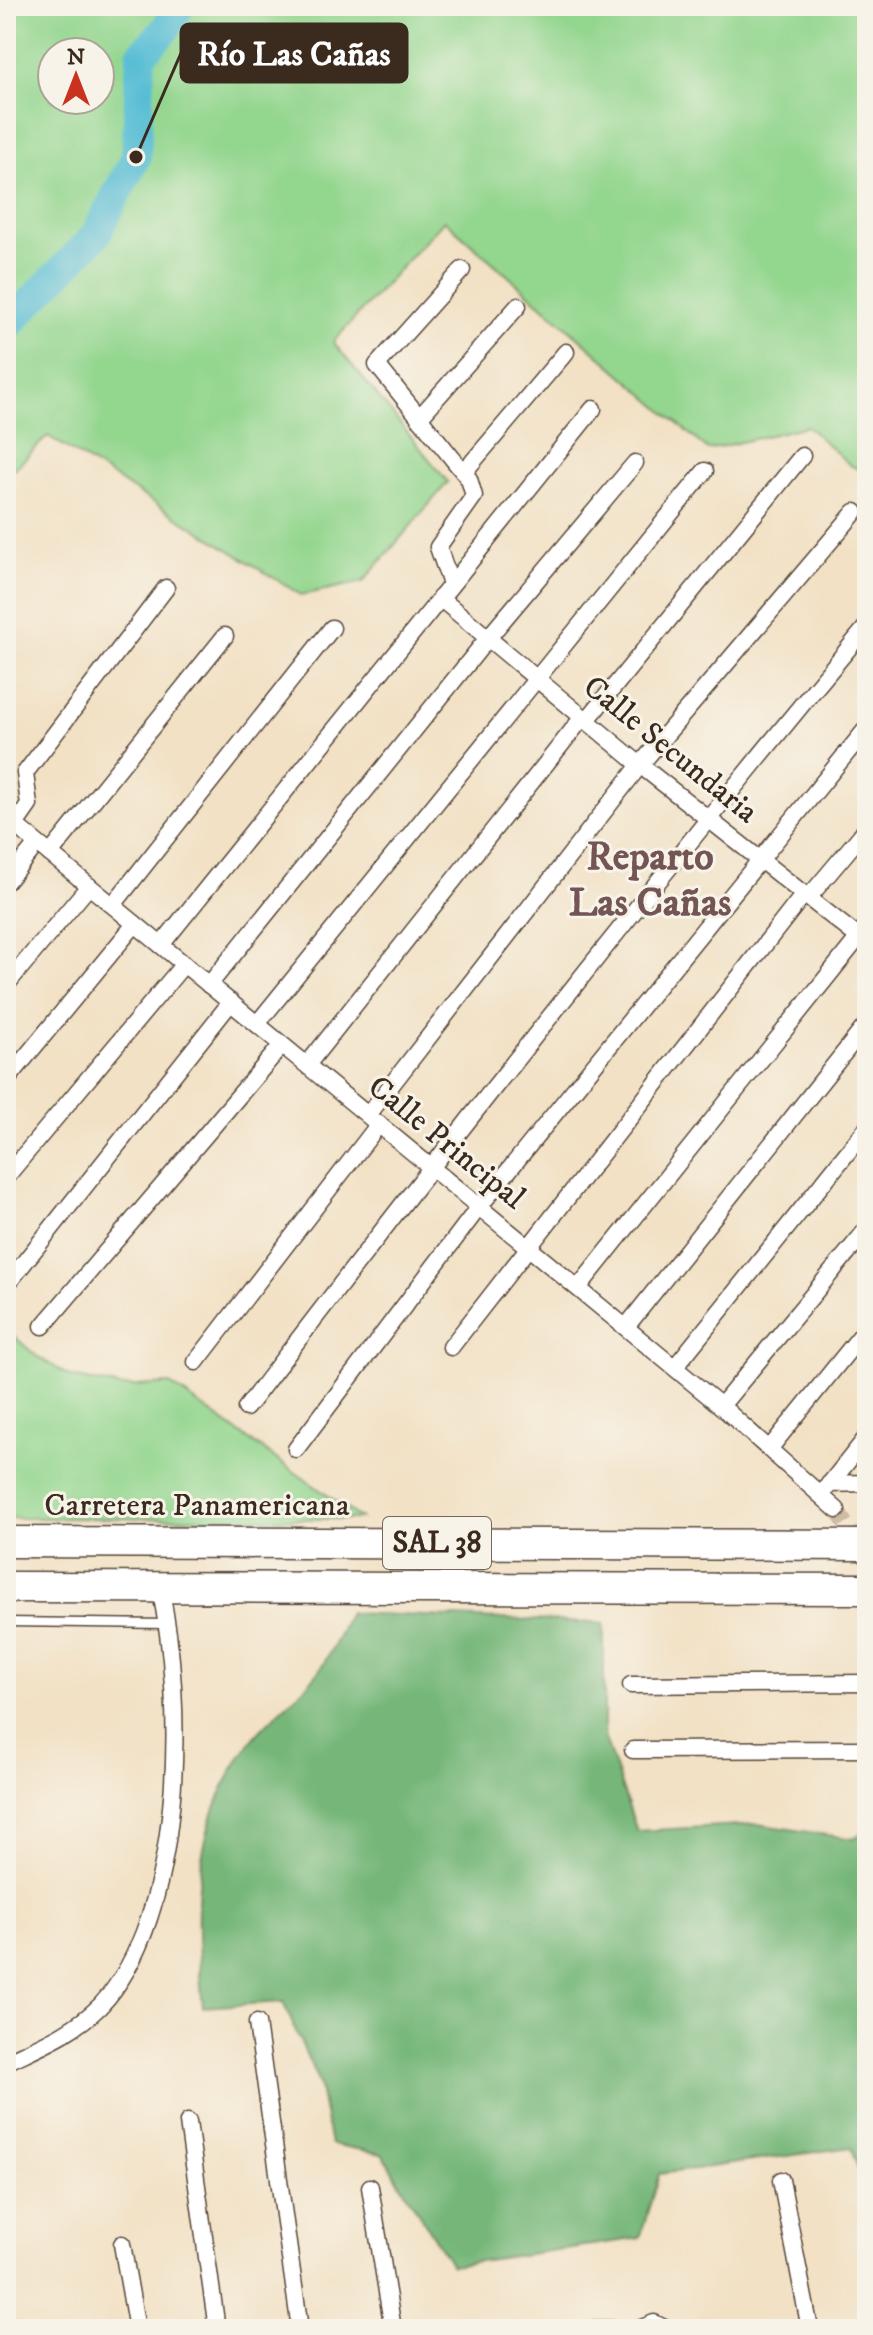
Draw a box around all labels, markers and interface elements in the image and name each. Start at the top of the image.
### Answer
callout: Río Las Cañas [181,24,407,82]
text: Río Las Cañas [197,34,391,76]
north arrow [36,36,116,116]
text: N [67,44,85,71]
street label: Calle Secundaria [575,667,766,833]
district label: Reparto Las Cañas [569,833,731,929]
street label: Calle Principal [359,1067,533,1219]
street label: Carretera Panamericana [44,1486,350,1526]
road number: SAL 38 [383,1517,491,1569]

